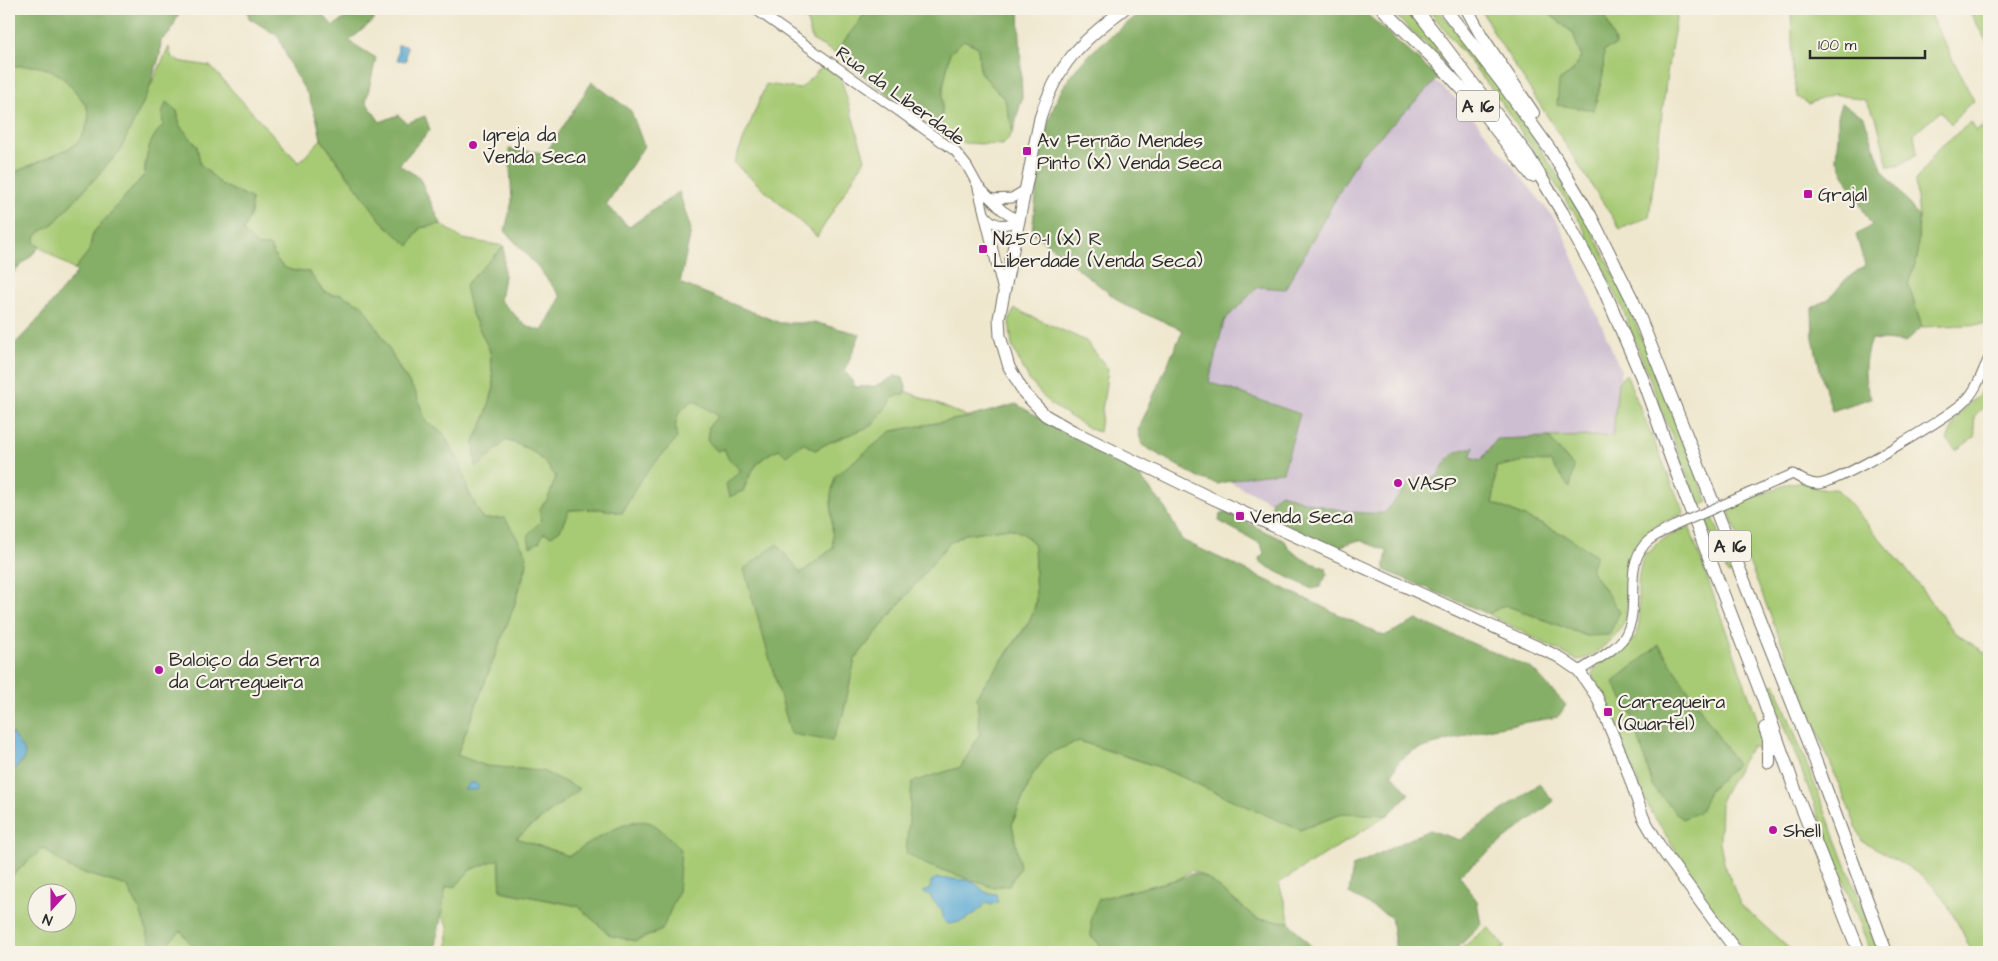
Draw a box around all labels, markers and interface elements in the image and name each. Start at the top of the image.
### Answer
scale bar [1810,28,1926,60]
text: 100 m [1818,35,1857,56]
street label: Rua da Liberdade [830,40,970,153]
road number: A 16 [1457,90,1499,122]
place label: Igreja da Venda Seca [483,122,586,171]
place label: Av Fernão Mendes Pinto (X) Venda Seca [1037,128,1222,177]
marker: Igreja da Venda Seca [467,139,479,151]
marker: Av Fernão Mendes Pinto (X) Venda Seca [1021,145,1033,157]
place label: Grajal [1818,182,1867,209]
marker: Grajal [1802,188,1814,200]
place label: N250-1 (X) R Liberdade (Venda Seca) [993,226,1203,275]
marker: N250-1 (X) R Liberdade (Venda Seca) [977,243,989,255]
place label: VASP [1408,471,1456,498]
marker: VASP [1392,477,1404,489]
place label: Venda Seca [1250,504,1353,531]
marker: Venda Seca [1234,510,1246,522]
road number: A 16 [1709,530,1751,562]
place label: Baloiço da Serra da Carregueira [169,647,320,697]
marker: Baloiço da Serra da Carregueira [153,664,165,676]
place label: Carregueira (Quartel) [1618,689,1725,738]
marker: Carregueira (Quartel) [1602,706,1614,718]
place label: Shell [1783,818,1821,845]
marker: Shell [1767,824,1779,836]
north arrow [28,884,78,934]
text: N [40,908,55,930]

